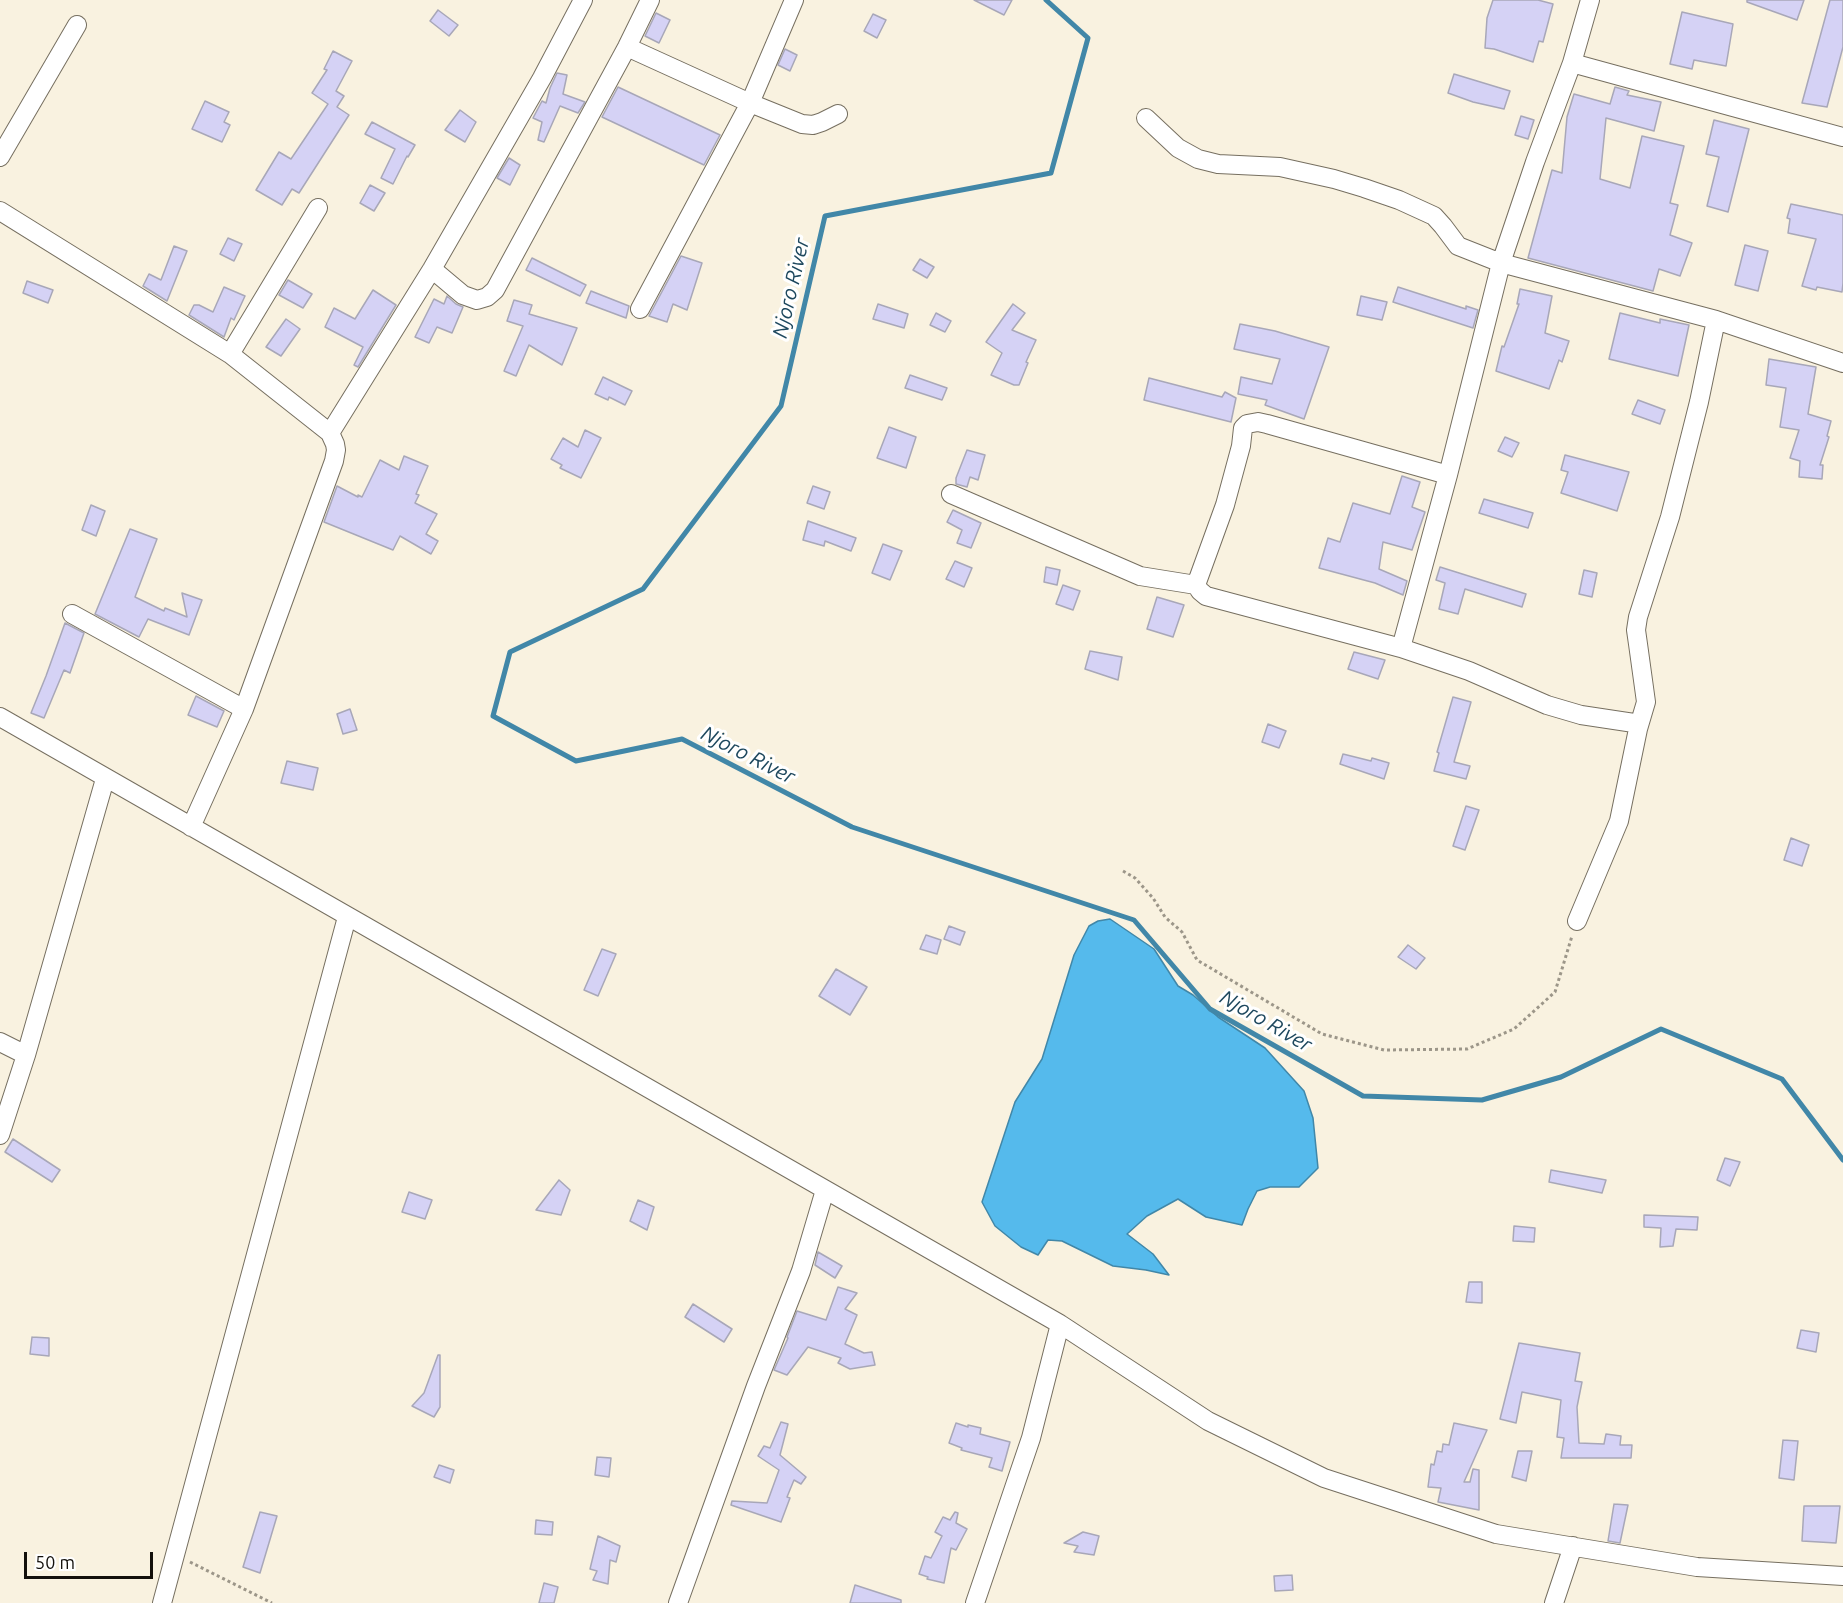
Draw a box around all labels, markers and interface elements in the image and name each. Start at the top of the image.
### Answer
water label: Njoro River [767,235,815,341]
water label: Njoro River [697,721,799,789]
water label: Njoro River [1216,985,1316,1057]
scale bar [27,1540,156,1578]
text: 50 m [35,1552,75,1572]

